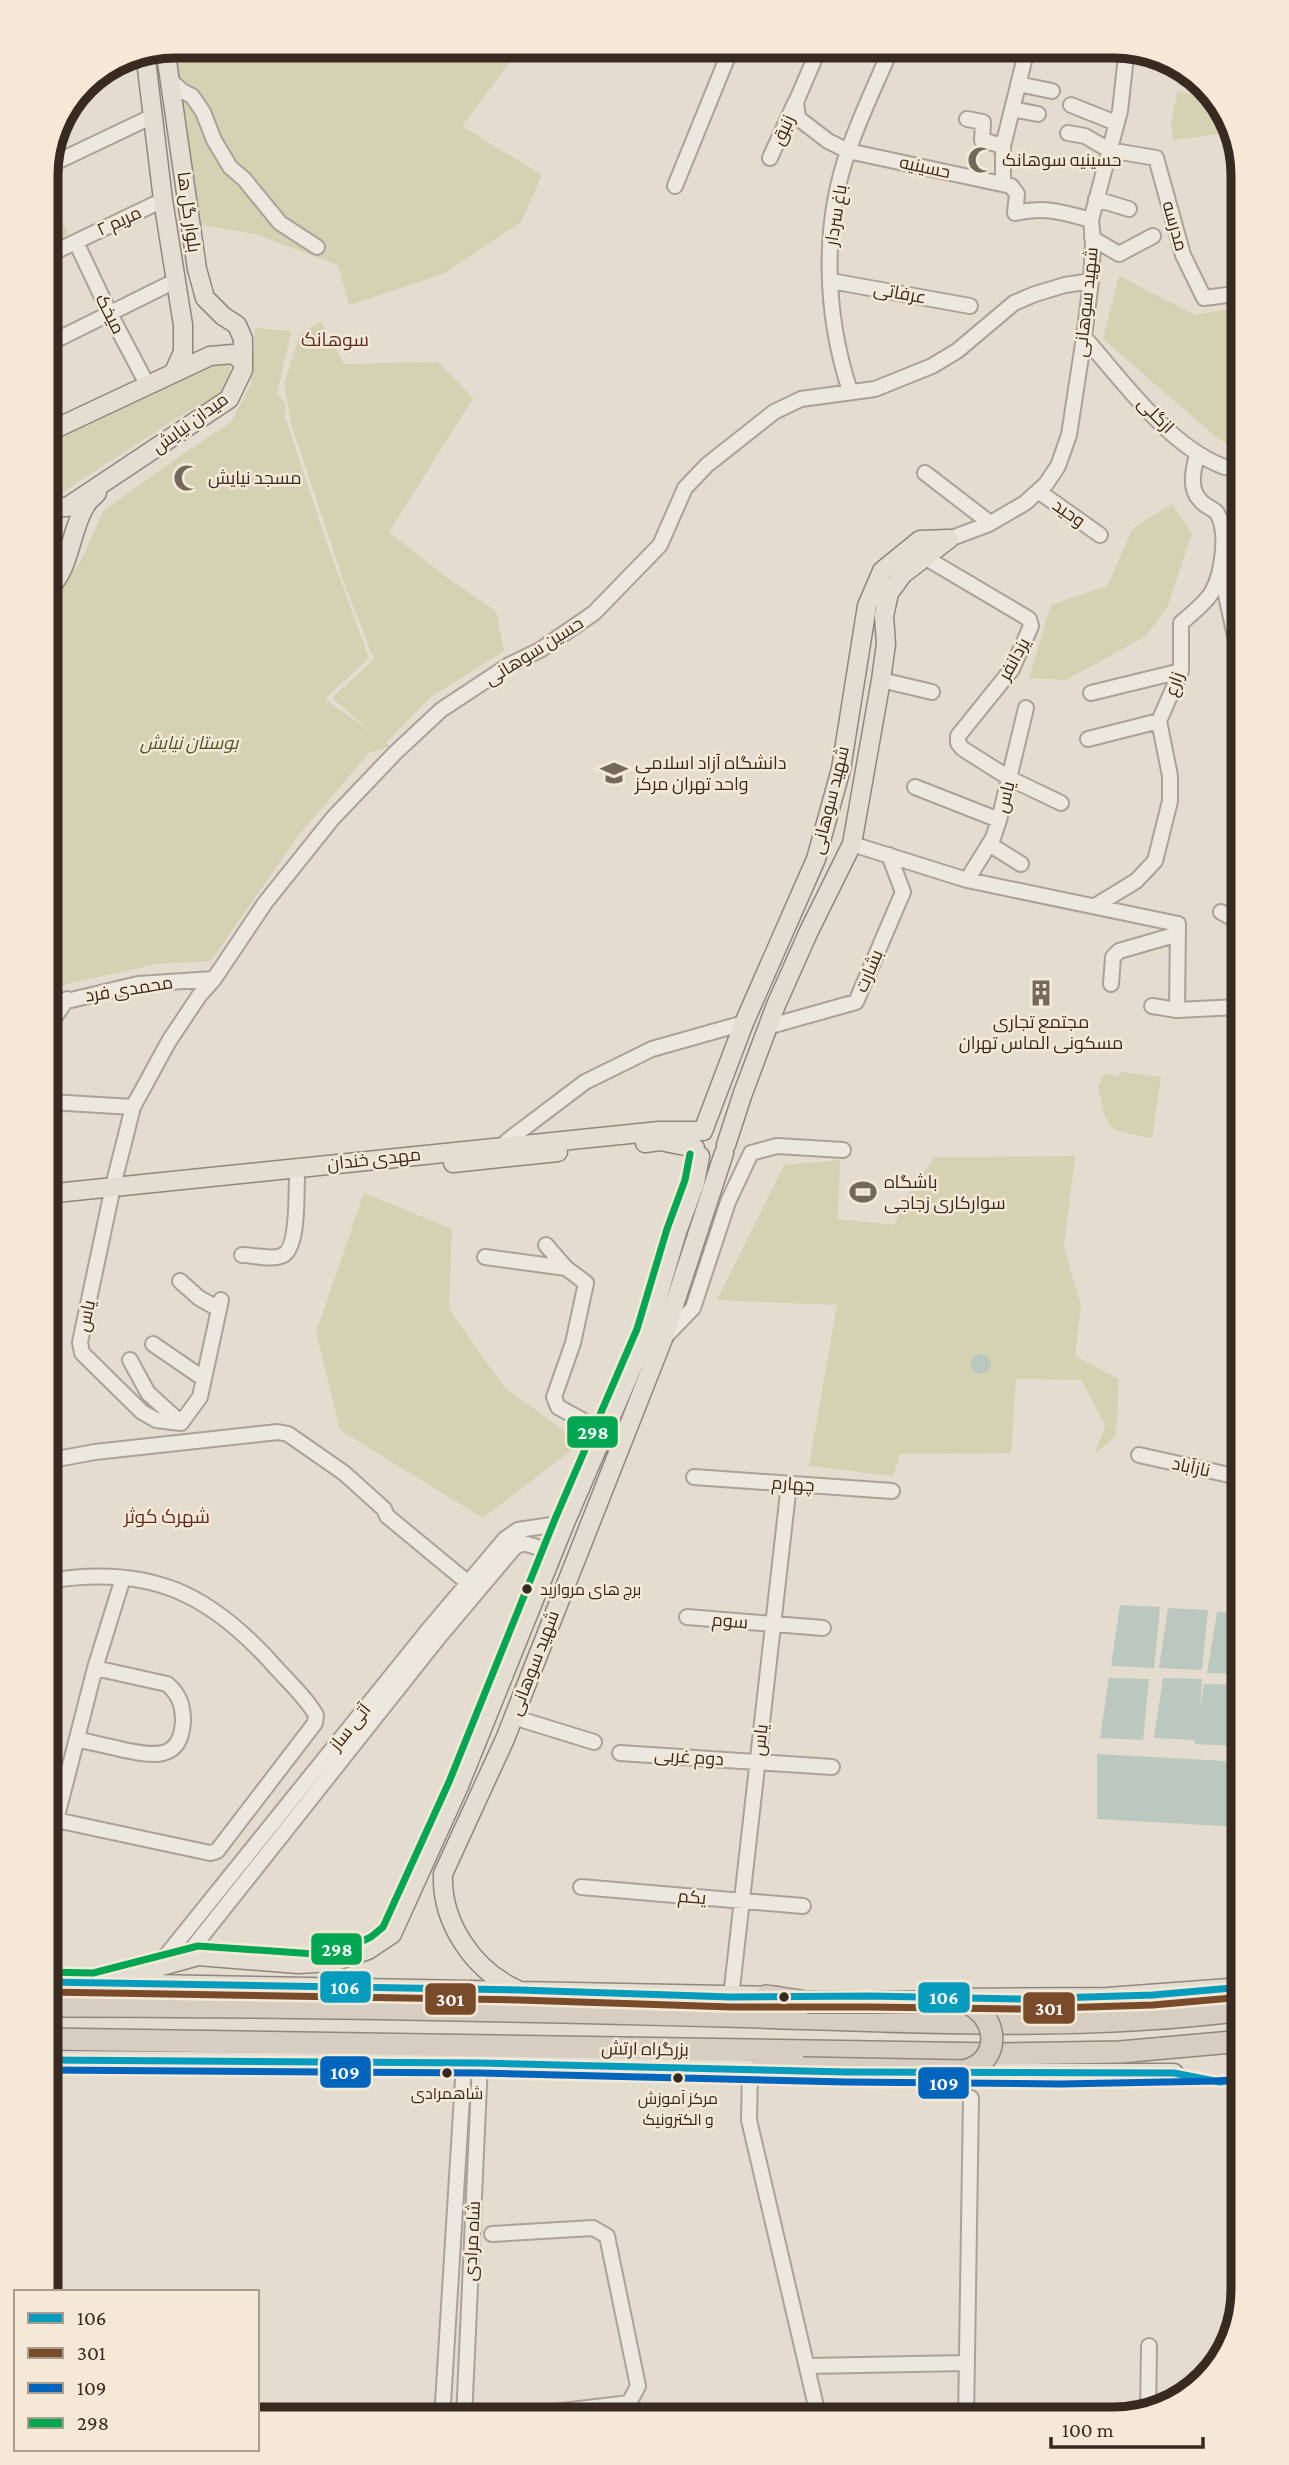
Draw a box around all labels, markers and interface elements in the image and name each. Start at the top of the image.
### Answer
street label: زنبق [767,112,800,149]
mosque icon: حسینیه سوهانک [966,145,996,175]
place label: حسینیه سوهانک [1002,150,1122,171]
street label: حسینیه [898,152,952,182]
street label: بلوار گل ها [172,170,205,254]
street label: باغ سردار [821,183,853,248]
street label: مدرسه [1157,199,1192,254]
street label: مریم ۲ [94,202,145,242]
street label: شهید سوهانی [1070,246,1103,358]
street label: عرفاتی [872,279,928,308]
street label: میخک [91,291,129,337]
district label: سوهانک [301,329,369,351]
street label: میدان نیایش [148,389,233,458]
street label: ازگلی [1133,393,1178,438]
mosque icon: مسجد نیایش [172,463,202,493]
place label: مسجد نیایش [208,468,302,489]
street label: وحید [1048,495,1089,532]
street label: حسین سوهانی [481,613,587,690]
street label: یزدانفر [994,634,1035,685]
street label: زارع [1160,669,1189,699]
park label: بوستان نیایش [140,733,240,754]
street label: شهید سوهانی [807,744,854,856]
place label: دانشگاه آزاد اسلامی واحد تهران مرکز [634,753,787,795]
school or university icon: دانشگاه آزاد اسلامی واحد تهران مرکز [599,758,629,788]
street label: یاس [991,779,1020,815]
street label: بشارت [851,947,888,996]
street label: محمدی فرد [84,972,175,1007]
building icon: مجتمع تجاری مسکونی الماس تهران [1026,978,1056,1008]
place label: مجتمع تجاری مسکونی الماس تهران [959,1012,1123,1054]
street label: مهدی خندان [326,1144,422,1175]
place label: باشگاه سواركاری زجاجی [884,1172,1006,1214]
sports icon: باشگاه سواركاری زجاجی [848,1177,878,1207]
street label: یاس [73,1298,100,1334]
line badge: 298 [566,1415,619,1449]
text: 298 [577,1422,609,1443]
street label: نازآباد [1170,1453,1212,1482]
street label: چهارم [771,1473,815,1497]
district label: شهرک کوثر [123,1506,210,1528]
place label: برج های مروارید [540,1581,641,1601]
marker: برج های مروارید [520,1582,534,1596]
street label: شهید سوهانی [505,1608,564,1719]
street label: سوم [711,1609,749,1635]
street label: آتی ساز [325,1700,376,1756]
street label: یاس [748,1723,773,1757]
street label: دوم غربی [653,1745,725,1771]
street label: یکم [677,1886,707,1910]
line badge: 298 [310,1932,363,1966]
text: 298 [321,1939,353,1960]
line badge: 106 [319,1970,372,2004]
text: 106 [330,1977,360,1998]
line badge: 106 [917,1981,971,2014]
line badge: 301 [424,1982,477,2016]
text: 106 [929,1987,959,2008]
text: 301 [436,1989,464,2010]
unlabelled marker [777,1990,791,2004]
line badge: 301 [1022,1991,1076,2025]
text: 301 [1035,1998,1063,2019]
street label: بزرگراه ارتش [601,2038,689,2061]
line badge: 109 [319,2055,372,2089]
text: 109 [330,2062,360,2083]
marker: شاهمرادی [440,2066,454,2080]
line badge: 109 [917,2066,970,2100]
marker: مرکز آموزش و الکترونیک [671,2071,685,2085]
text: 109 [929,2073,959,2094]
place label: شاهمرادی [411,2085,483,2104]
place label: مرکز آموزش و الکترونیک [638,2090,718,2129]
street label: شاه مرادی [460,2200,485,2282]
legend [14,2290,259,2451]
text: 106 [77,2306,107,2330]
text: 301 [77,2341,106,2365]
text: 109 [77,2376,107,2400]
scale bar [1051,2406,1203,2450]
text: 298 [77,2411,109,2435]
text: 100 m [1062,2418,1114,2442]

